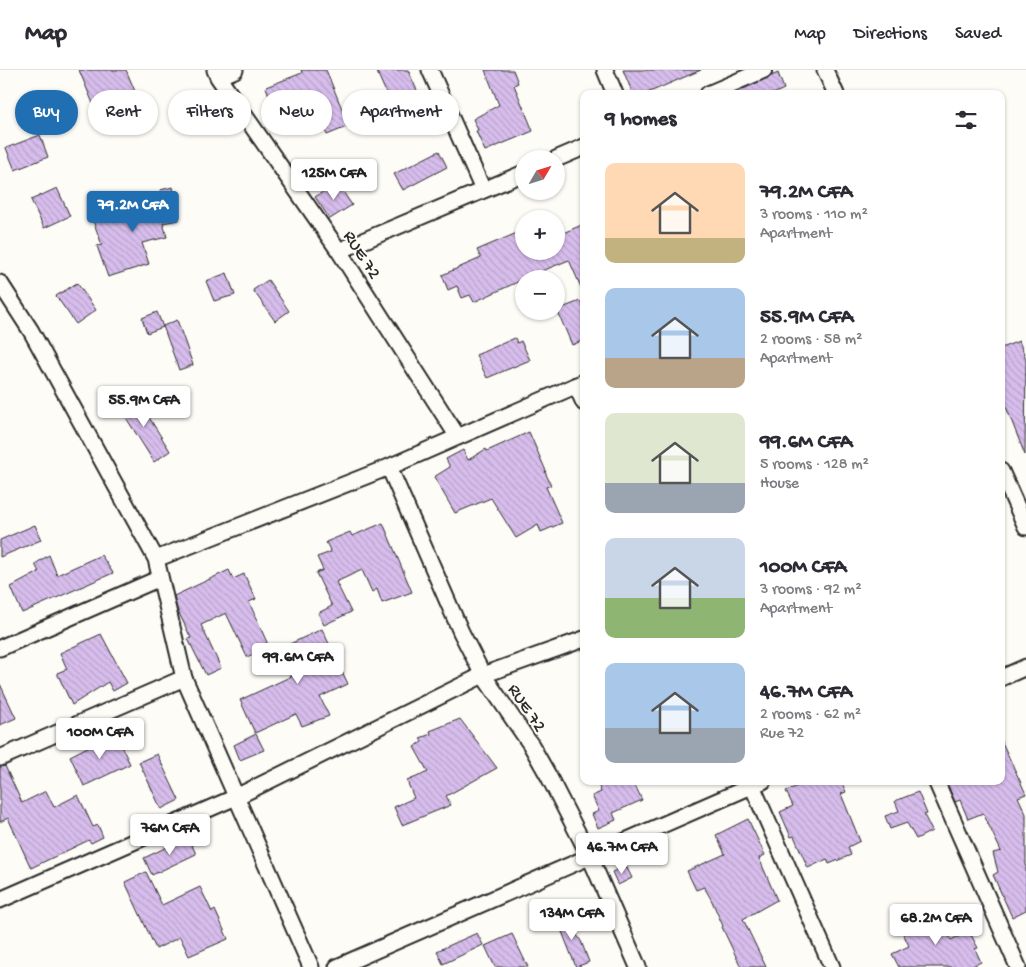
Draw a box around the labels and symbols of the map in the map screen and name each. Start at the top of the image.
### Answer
north arrow [515,150,565,200]
pin: 125M CFA [282,158,386,201]
pin: 79.2M CFA [76,190,190,233]
street label: RUE 72 [338,227,384,284]
pin: 55.9M CFA [87,386,201,428]
pin: 99.6M CFA [241,642,355,685]
street label: RUE 72 [502,680,550,737]
pin: 100M CFA [48,718,152,760]
pin: 76M CFA [124,814,216,856]
pin: 46.7M CFA [565,832,679,875]
pin: 134M CFA [520,898,624,941]
pin: 68.2M CFA [879,904,993,946]

